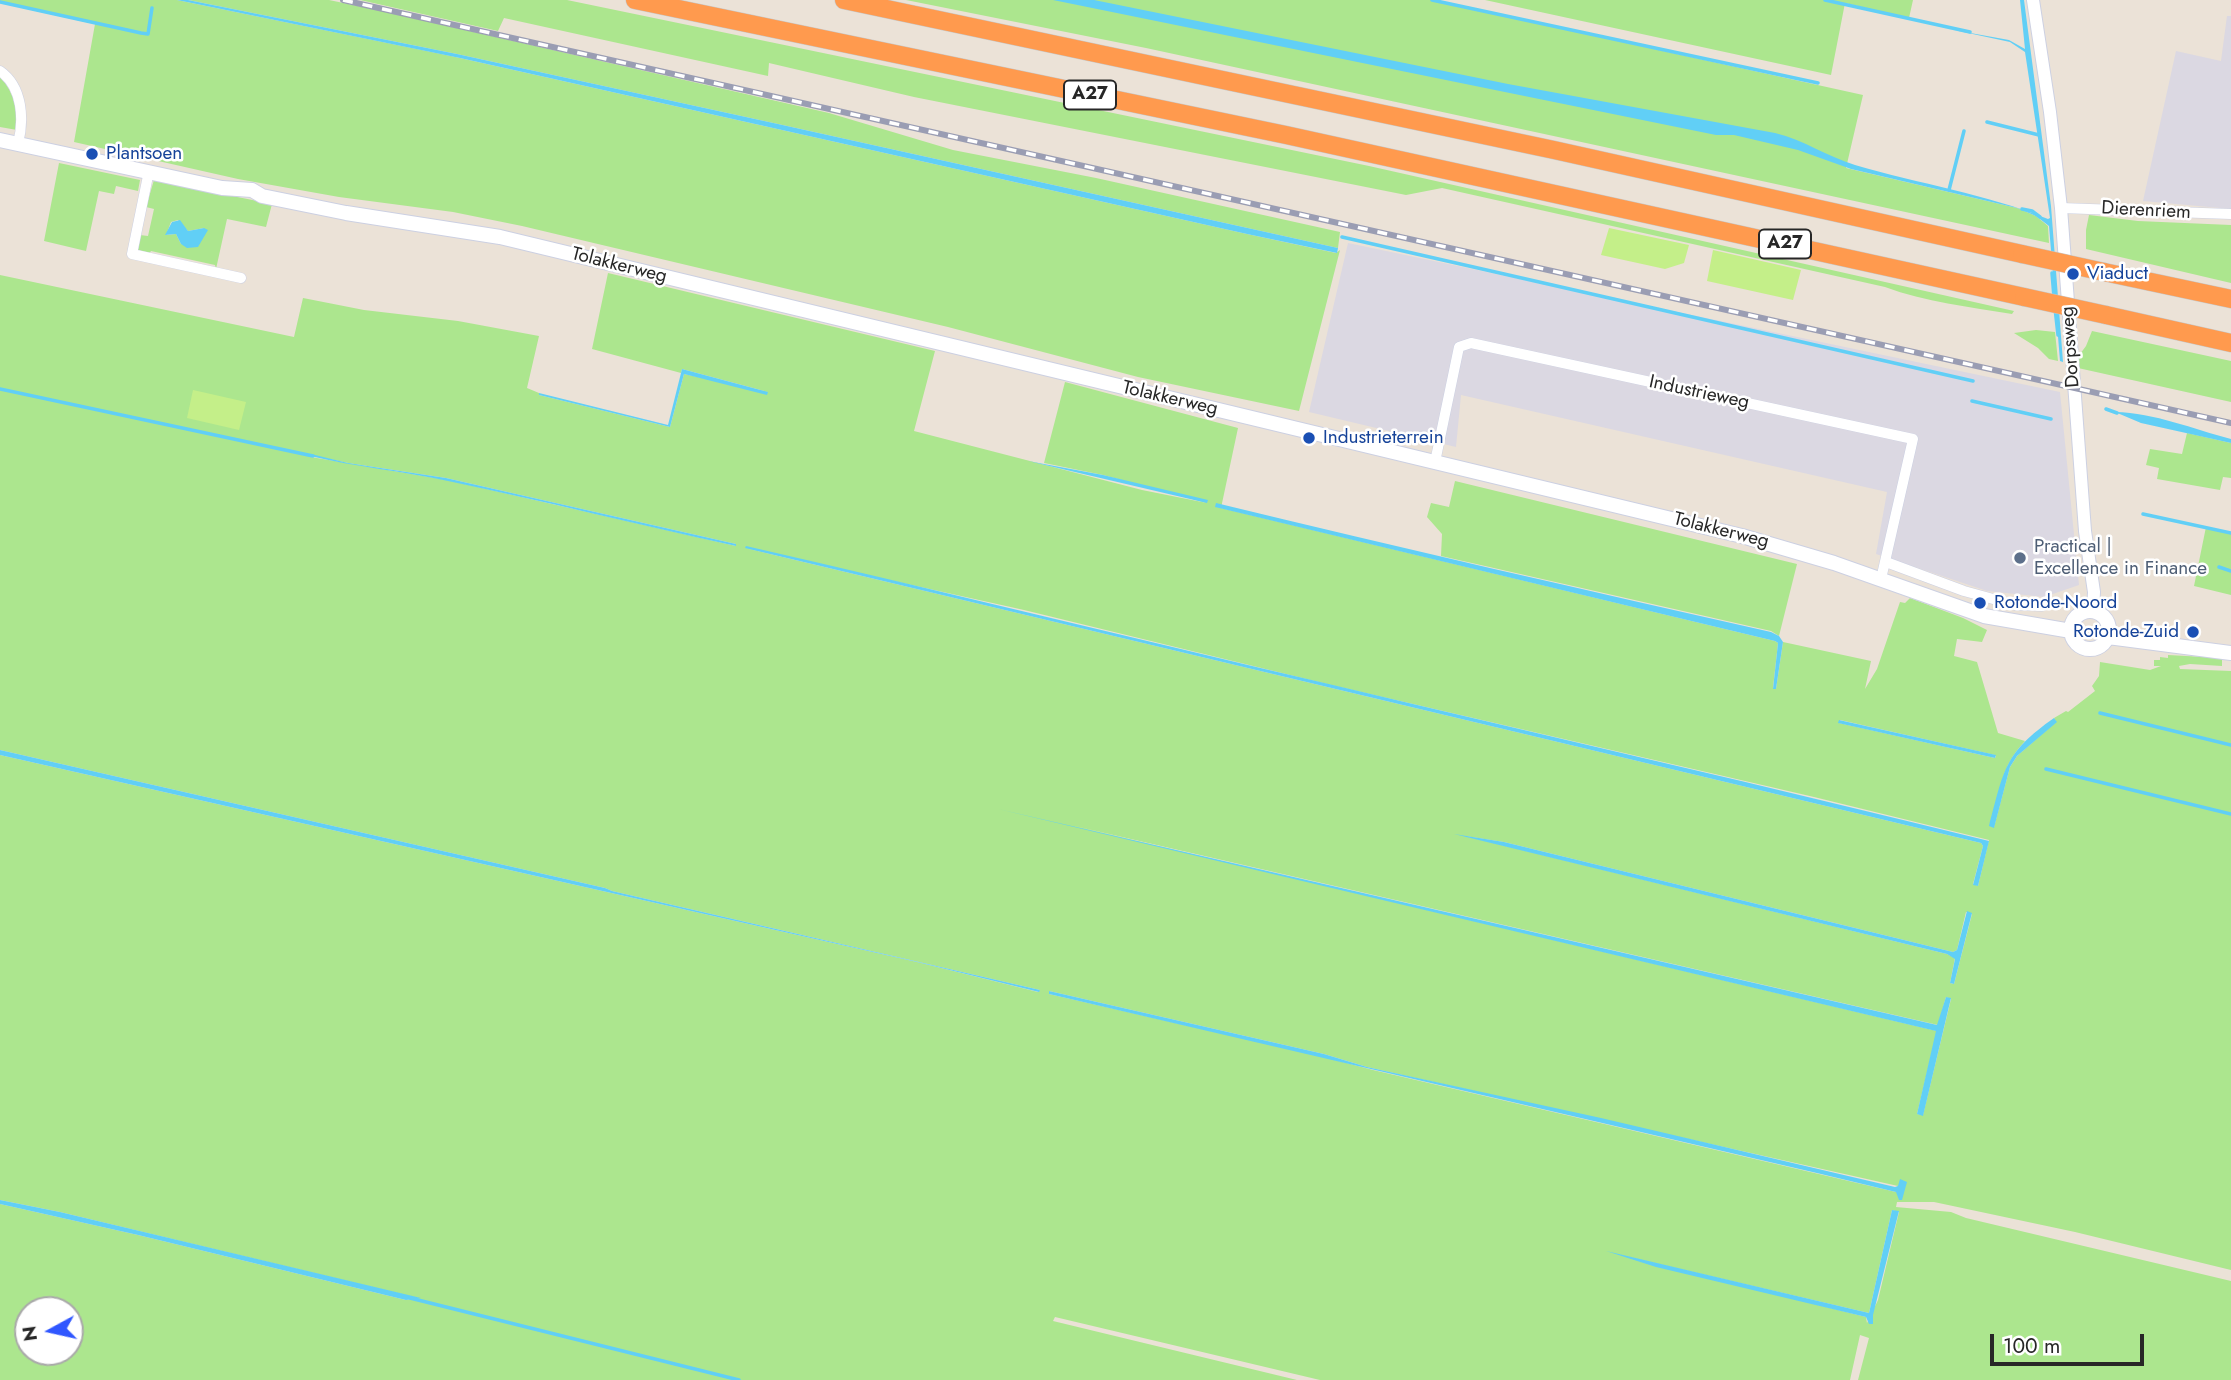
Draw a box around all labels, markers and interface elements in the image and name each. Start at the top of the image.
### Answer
road number: A27 [1064,80,1116,110]
place label: Plantsoen [106,143,182,165]
marker: Plantsoen [84,146,100,162]
street label: Dierenriem [2101,197,2191,225]
road number: A27 [1759,230,1811,258]
street label: Tolakkerweg [569,243,669,289]
place label: Viaduct [2087,263,2148,285]
marker: Viaduct [2065,266,2081,282]
street label: Dorpsweg [2057,306,2085,388]
street label: Industrieweg [1647,371,1751,415]
street label: Tolakkerweg [1120,377,1220,421]
place label: Industrieterrein [1323,427,1444,449]
marker: Industrieterrein [1301,430,1317,446]
street label: Tolakkerweg [1671,508,1771,554]
place label: Practical | Excellence in Finance [2034,536,2207,580]
marker: Practical | Excellence in Finance [2012,550,2028,566]
place label: Rotonde-Noord [1994,592,2117,614]
marker: Rotonde-Noord [1972,595,1988,611]
place label: Rotonde-Zuid [2073,621,2179,643]
marker: Rotonde-Zuid [2185,624,2201,640]
north arrow [14,1296,84,1366]
scale bar [1993,1320,2147,1364]
text: N [15,1324,44,1343]
text: 100 m [2003,1331,2060,1361]

